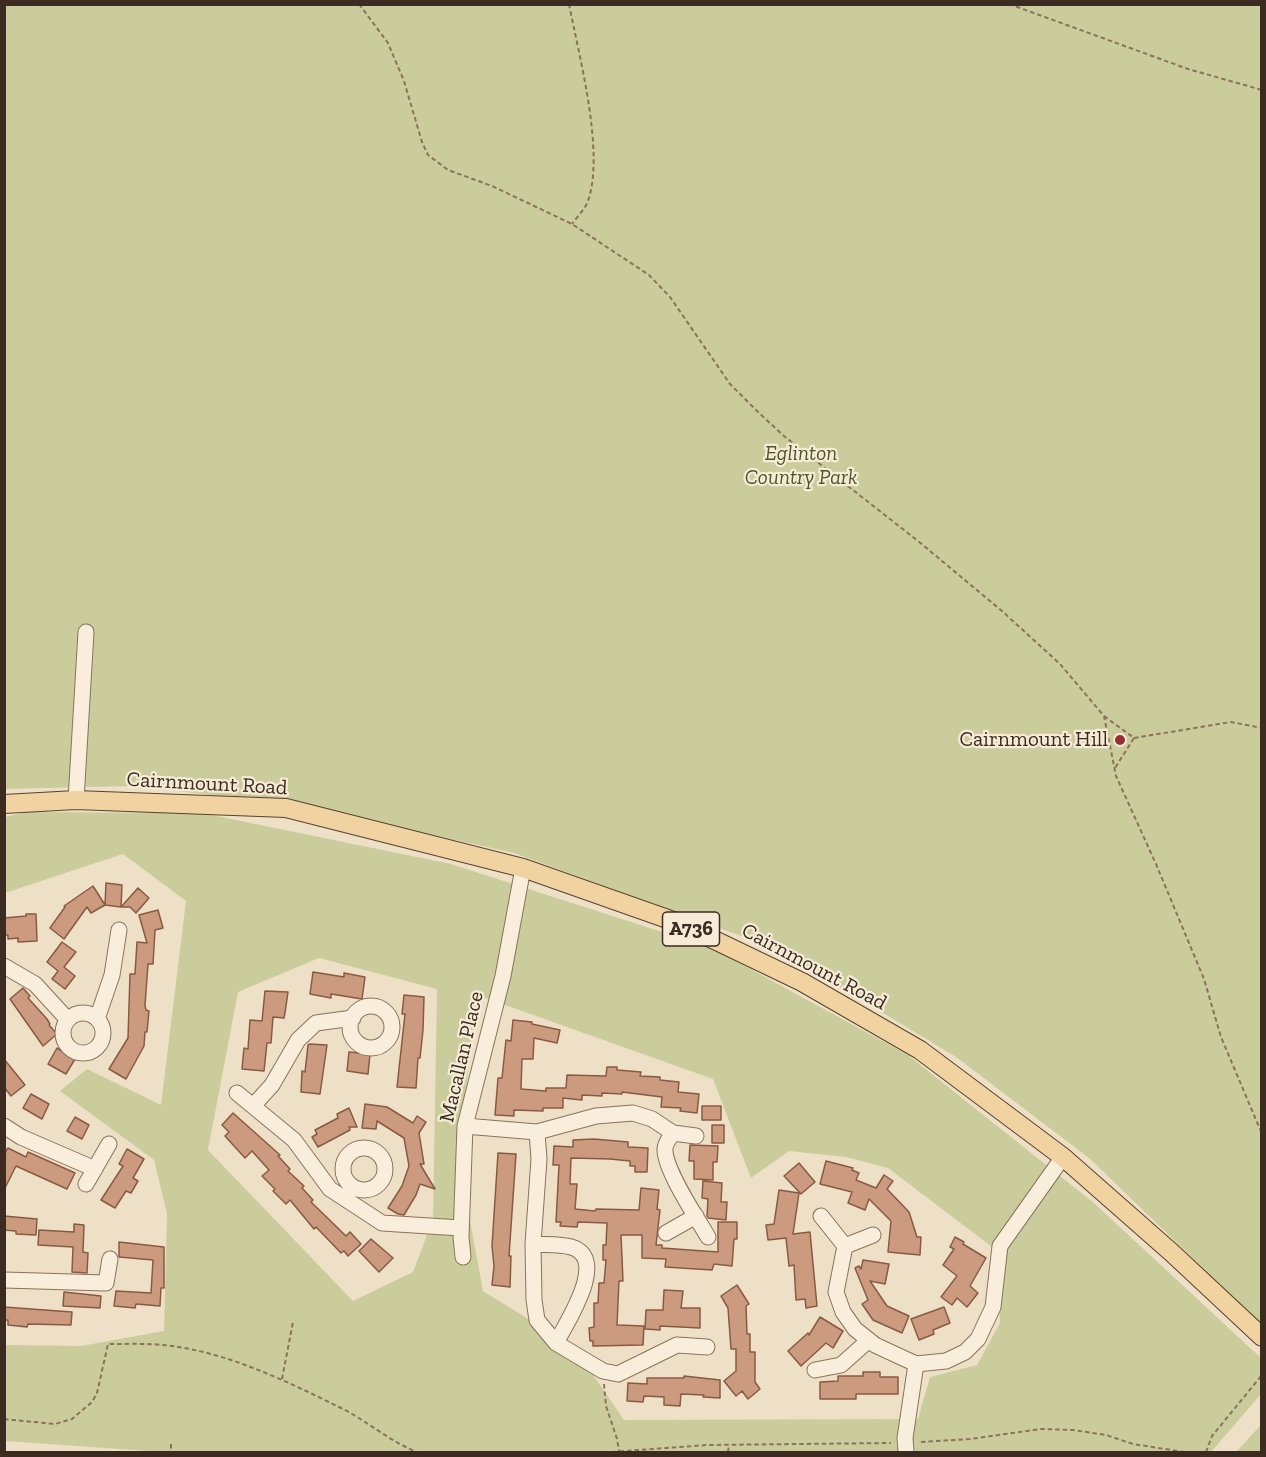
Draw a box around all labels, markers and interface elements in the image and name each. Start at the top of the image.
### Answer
park label: Eglinton Country Park [745,441,857,491]
place label: Cairnmount Hill [959,727,1108,753]
marker: Cairnmount Hill [1113,733,1127,747]
street label: Cairnmount Road [126,767,288,801]
road number: A736 [662,912,720,946]
street label: Cairnmount Road [737,918,891,1016]
street label: Macallan Place [435,989,489,1125]

